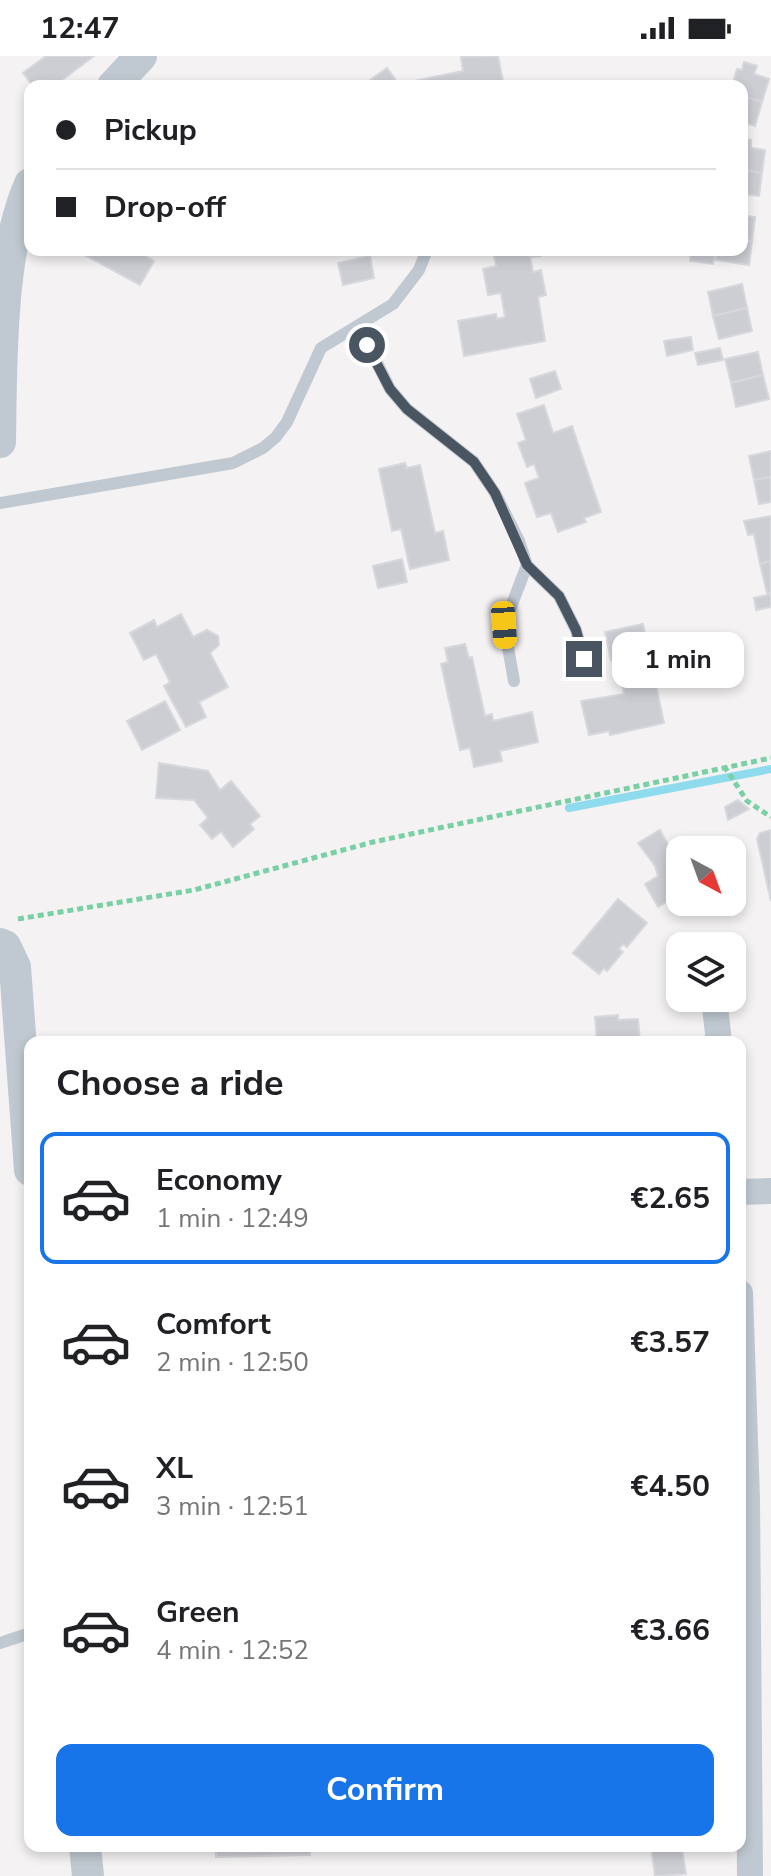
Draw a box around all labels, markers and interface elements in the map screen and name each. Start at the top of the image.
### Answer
text: 12:47 [40,8,119,49]
text: Pickup [104,110,197,151]
text: Drop-off [104,187,226,228]
route start [349,327,385,363]
car [490,600,518,650]
callout: 1 min [612,631,744,687]
route end [566,641,602,677]
text: 1 min [644,642,712,677]
north arrow [666,836,746,916]
map controls [666,836,746,1012]
button: layers [666,932,746,1012]
text: Choose a ride [56,1059,284,1108]
text: Economy [156,1160,282,1201]
icon: car [60,1162,132,1234]
text: €2.65 [631,1178,710,1219]
text: 1 min · 12:49 [156,1201,309,1236]
text: Comfort [156,1304,271,1345]
icon: car [60,1306,132,1378]
text: €3.57 [631,1322,710,1363]
text: 2 min · 12:50 [156,1345,309,1380]
text: XL [156,1448,193,1489]
icon: car [60,1450,132,1522]
text: €4.50 [631,1466,710,1507]
text: 3 min · 12:51 [156,1489,309,1524]
text: Green [156,1592,240,1633]
icon: car [60,1594,132,1666]
text: €3.66 [631,1610,710,1651]
text: 4 min · 12:52 [156,1633,309,1668]
button: Confirm [56,1744,714,1836]

